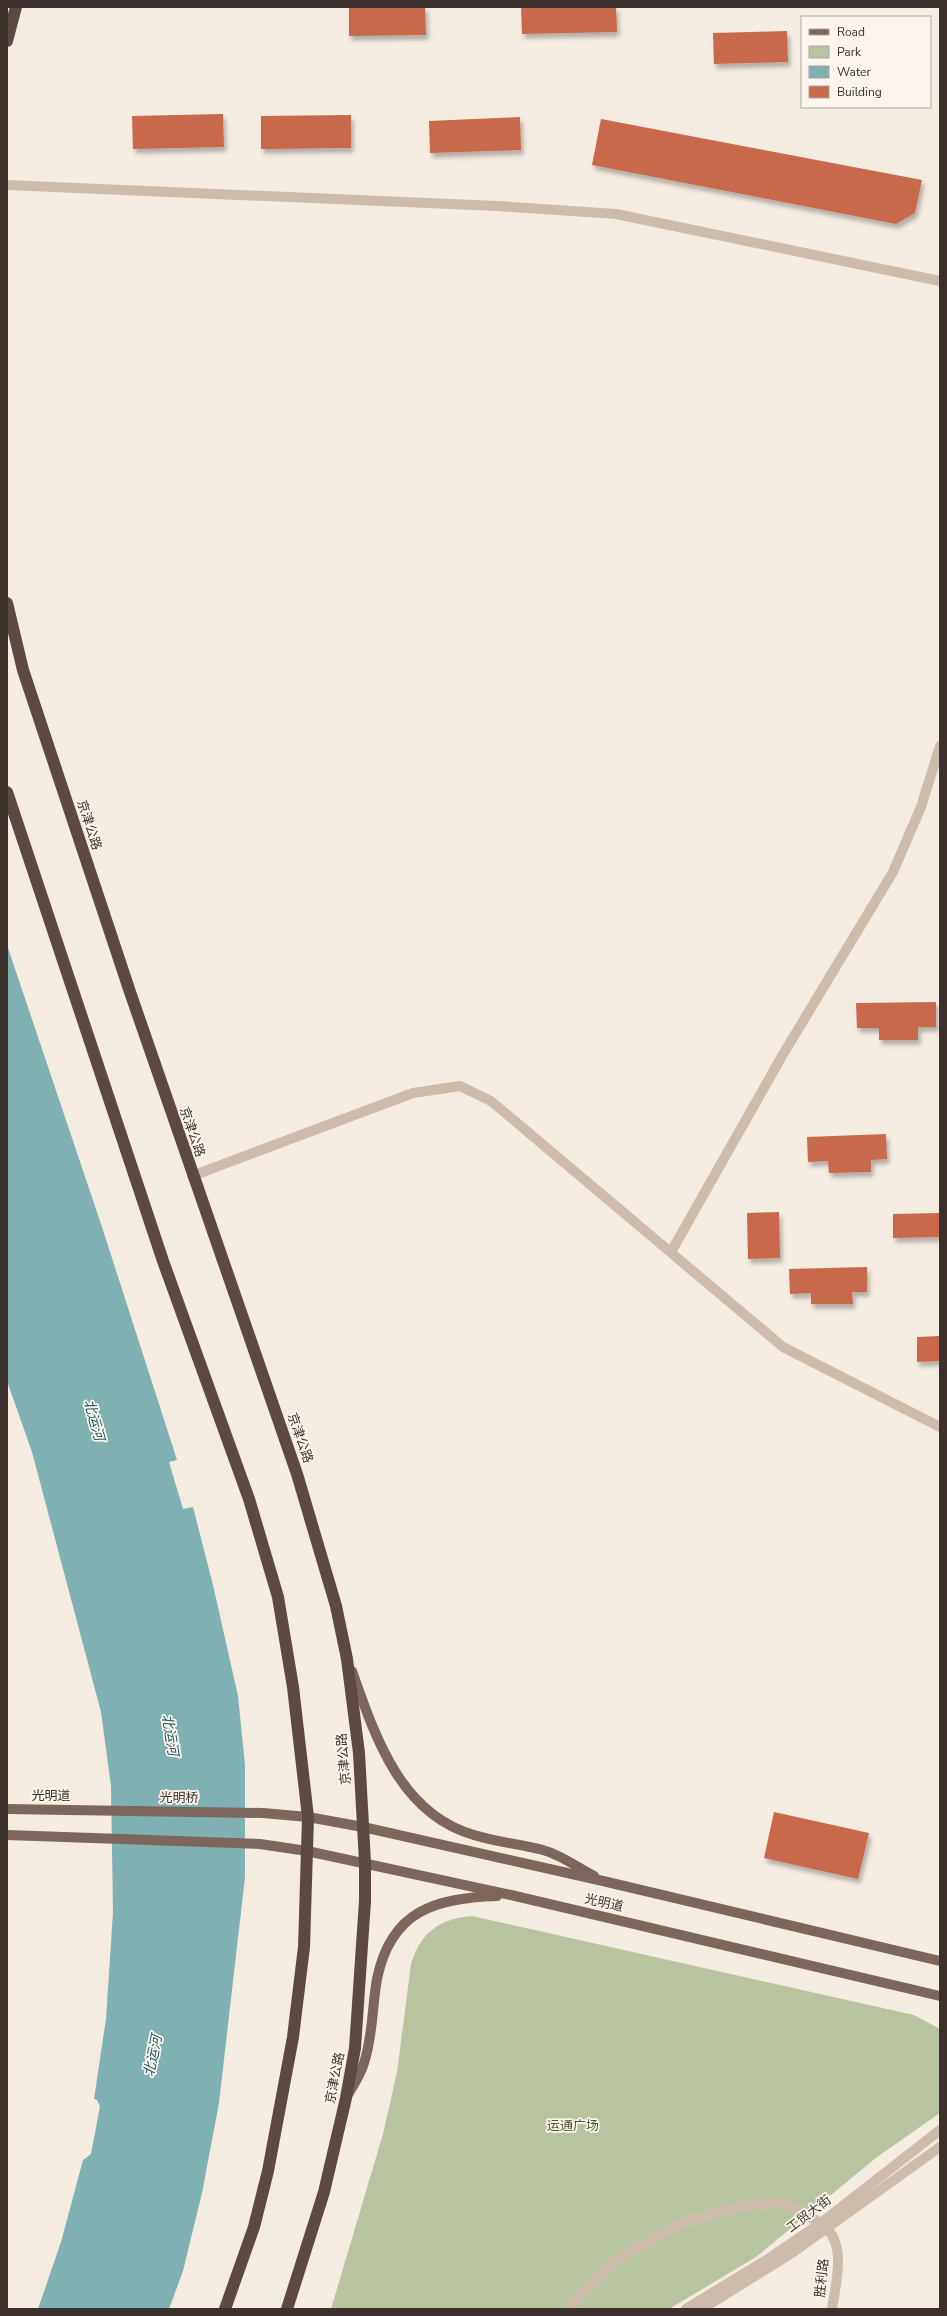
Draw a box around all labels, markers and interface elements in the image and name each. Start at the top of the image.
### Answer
legend [801,16,931,108]
text: Road [837,24,865,40]
text: Park [837,44,862,60]
text: Water [837,64,871,80]
text: Building [837,84,882,100]
street label: 京津公路 [72,797,106,853]
street label: 京津公路 [175,1104,209,1160]
water label: 北运河 [79,1397,110,1446]
street label: 京津公路 [283,1410,317,1466]
water label: 北运河 [157,1713,183,1760]
street label: 京津公路 [333,1732,355,1786]
street label: 光明道 [31,1787,71,1805]
street label: 光明桥 [159,1789,199,1807]
street label: 光明道 [583,1890,625,1916]
water label: 北运河 [139,2031,167,2079]
street label: 京津公路 [321,2051,349,2105]
park label: 运通广场 [547,2117,599,2135]
street label: 工贸大街 [783,2191,835,2237]
street label: 胜利路 [811,2258,833,2298]

